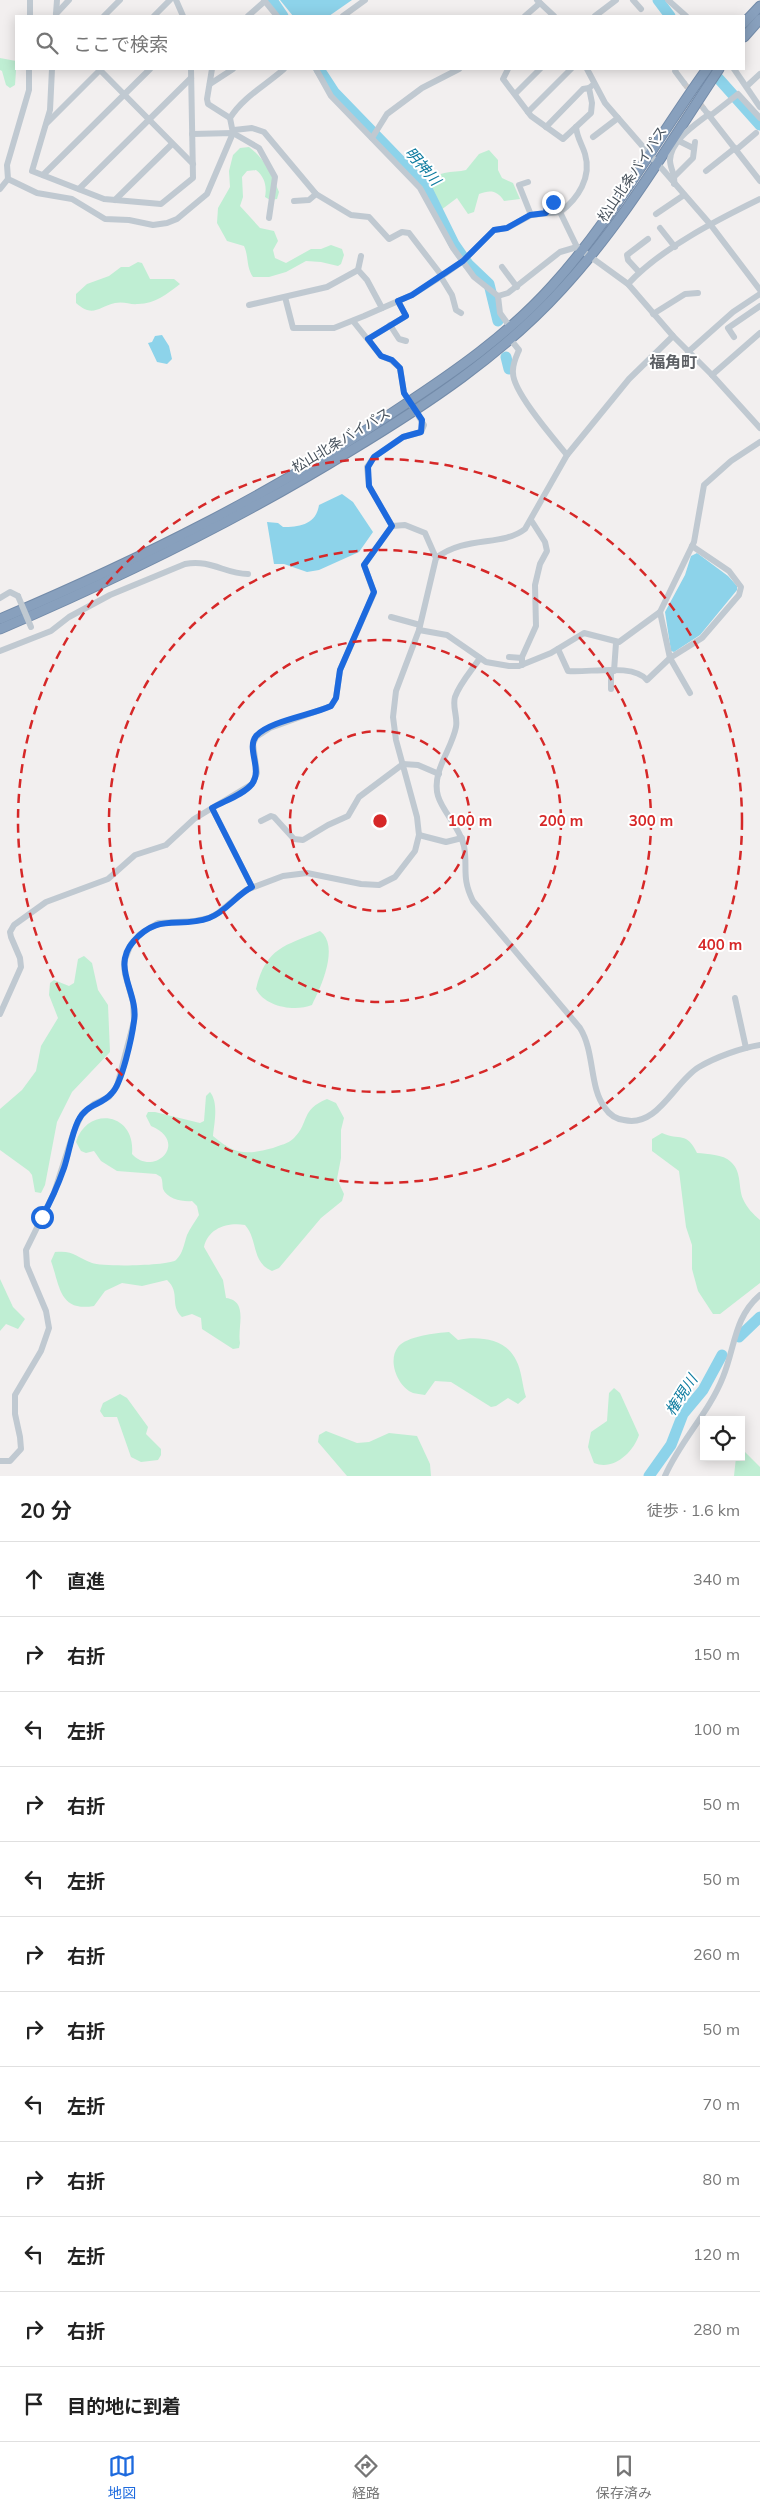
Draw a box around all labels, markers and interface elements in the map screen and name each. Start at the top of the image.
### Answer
search box [15,15,745,70]
icon: search [33,29,61,57]
text: ここで検索 [73,32,168,56]
street label: 松山北条バイパス [593,123,671,225]
water label: 明神川 [401,143,446,191]
route end [542,191,565,214]
district label: 福角町 [649,352,697,372]
street label: 松山北条バイパス [288,404,394,476]
text: 100 m [448,811,492,830]
text: 200 m [539,811,583,830]
text: 300 m [629,811,673,830]
centre of rings [371,812,389,830]
text: 400 m [698,935,742,954]
route start [31,1206,54,1229]
water label: 権現川 [661,1369,702,1419]
map controls [700,1416,745,1461]
button: locate [700,1416,745,1461]
text: 20 分 [20,1497,72,1523]
text: 徒歩 · 1.6 km [647,1500,740,1520]
icon: ahead [20,1565,48,1593]
text: 直進 [67,1569,105,1593]
text: 340 m [693,1569,740,1589]
icon: right [20,1640,48,1668]
text: 右折 [67,1644,105,1668]
text: 150 m [693,1644,740,1664]
icon: left [20,1715,48,1743]
text: 左折 [67,1719,105,1743]
text: 100 m [693,1719,740,1739]
icon: right [20,1790,48,1818]
text: 右折 [67,1794,105,1818]
text: 50 m [703,1794,740,1814]
icon: left [20,1865,48,1893]
text: 左折 [67,1869,105,1893]
text: 50 m [703,1869,740,1889]
icon: right [20,1940,48,1968]
text: 右折 [67,1944,105,1968]
text: 260 m [693,1944,740,1964]
icon: right [20,2015,48,2043]
text: 右折 [67,2019,105,2043]
text: 50 m [703,2019,740,2039]
icon: left [20,2090,48,2118]
text: 左折 [67,2094,105,2118]
text: 70 m [703,2094,740,2114]
icon: right [20,2165,48,2193]
text: 右折 [67,2169,105,2193]
text: 80 m [703,2169,740,2189]
icon: left [20,2240,48,2268]
text: 左折 [67,2244,105,2268]
text: 120 m [693,2244,740,2264]
icon: right [20,2315,48,2343]
text: 右折 [67,2319,105,2343]
text: 280 m [693,2319,740,2339]
icon: arrive [20,2390,48,2418]
text: 目的地に到着 [67,2394,181,2418]
tab: 地図 [108,2452,136,2502]
tab: 経路 [352,2452,380,2502]
tab: 保存済み [596,2452,652,2502]

